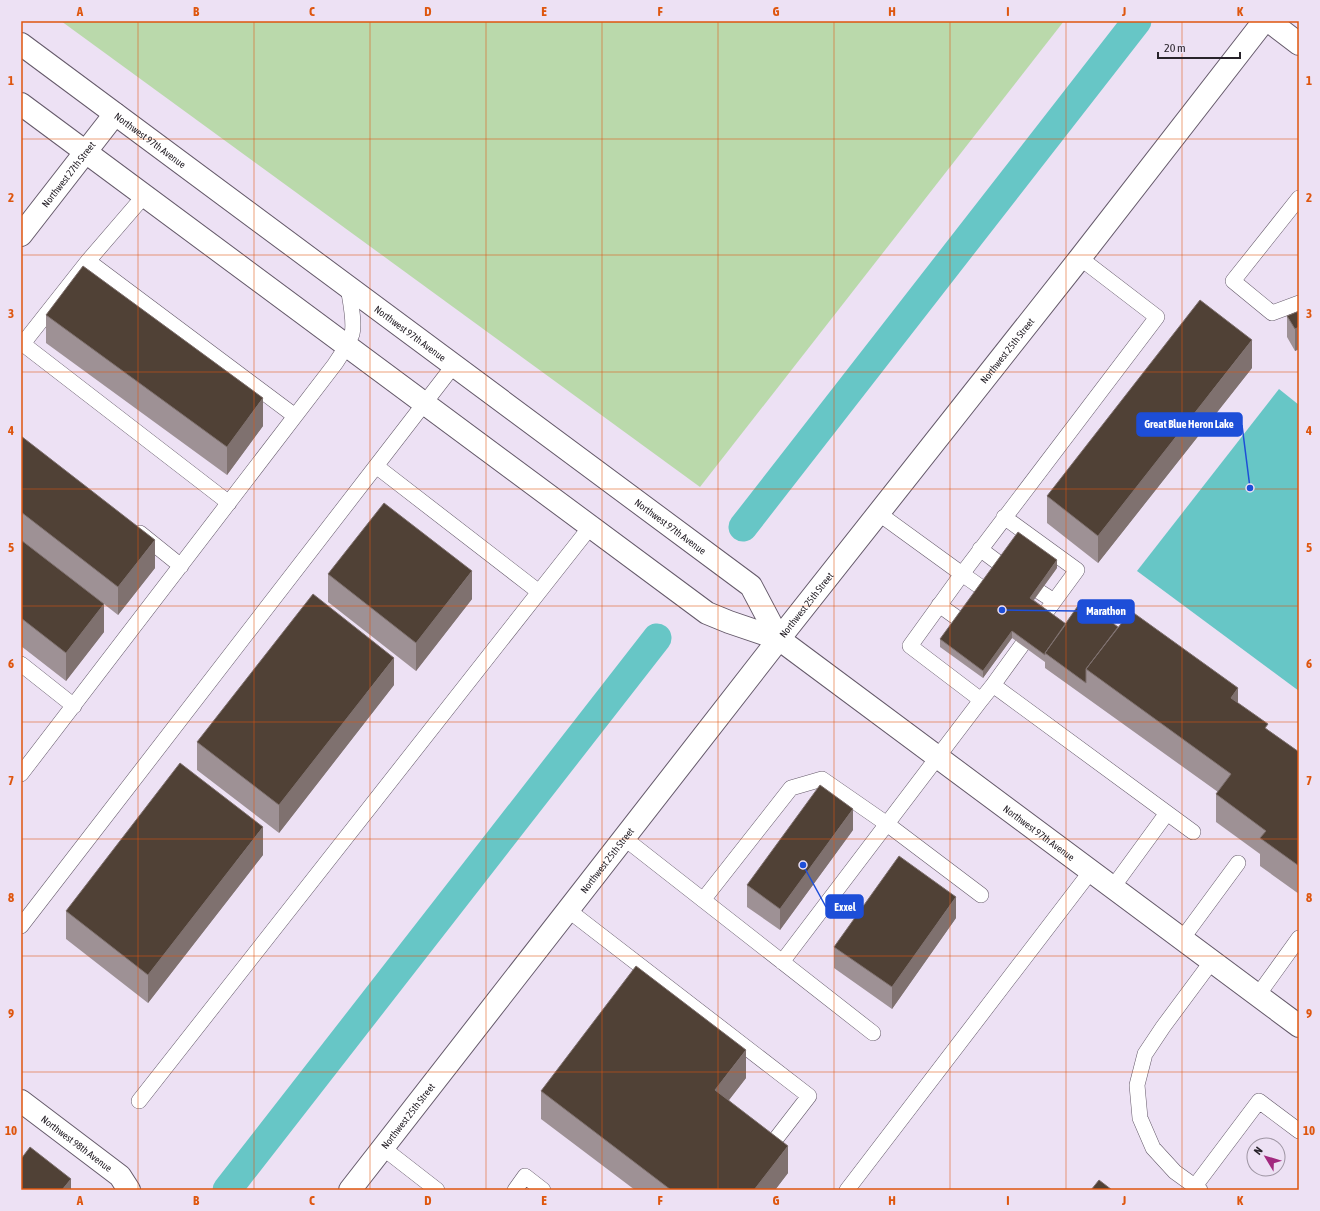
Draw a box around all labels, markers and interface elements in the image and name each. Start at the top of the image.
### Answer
text: A [76,4,84,19]
text: B [193,4,200,19]
text: C [309,4,315,19]
text: D [424,4,432,19]
text: E [541,4,547,19]
text: F [657,4,663,19]
text: G [773,4,780,19]
text: H [888,4,896,19]
text: I [1006,4,1010,19]
text: J [1121,4,1126,19]
text: K [1237,4,1244,19]
scale bar [1158,34,1240,60]
text: 20 m [1164,41,1186,55]
text: 1 [8,73,14,88]
text: 1 [1306,73,1312,88]
street label: Northwest 97th Avenue [112,110,188,171]
street label: Northwest 27th Street [40,139,98,209]
text: 2 [8,190,14,205]
text: 2 [1306,190,1312,205]
street label: Northwest 97th Avenue [372,304,448,364]
text: 3 [8,306,14,321]
text: 3 [1306,306,1312,321]
street label: Northwest 25th Street [978,316,1036,386]
callout: Great Blue Heron Lake [1137,413,1242,436]
text: Great Blue Heron Lake [1144,418,1234,430]
text: 4 [7,423,14,438]
text: 4 [1305,423,1312,438]
street label: Northwest 97th Avenue [633,497,708,557]
text: 5 [8,540,14,555]
text: 5 [1306,540,1312,555]
street label: Northwest 25th Street [777,570,836,640]
callout: Marathon [1078,600,1134,623]
text: Marathon [1086,605,1126,617]
text: 6 [8,656,14,671]
text: 6 [1306,656,1312,671]
text: 7 [8,773,14,788]
text: 7 [1306,773,1312,788]
street label: Northwest 97th Avenue [1001,803,1077,863]
street label: Northwest 25th Street [578,825,636,895]
text: 8 [8,890,14,905]
text: 8 [1306,890,1312,905]
callout: Exxel [826,895,863,918]
text: Exxel [834,901,857,913]
text: 9 [8,1006,14,1021]
text: 9 [1306,1006,1312,1021]
street label: Northwest 25th Street [379,1081,437,1151]
street label: Northwest 98th Avenue [39,1113,114,1174]
text: 10 [5,1123,17,1138]
text: 10 [1303,1123,1315,1138]
north arrow [1246,1137,1286,1177]
text: N [1251,1145,1265,1157]
text: A [76,1193,84,1208]
text: B [193,1193,200,1208]
text: C [309,1193,315,1208]
text: D [424,1193,432,1208]
text: E [541,1193,547,1208]
text: F [657,1193,663,1208]
text: G [773,1193,780,1208]
text: H [888,1193,896,1208]
text: I [1006,1193,1010,1208]
text: J [1121,1193,1126,1208]
text: K [1237,1193,1244,1208]

